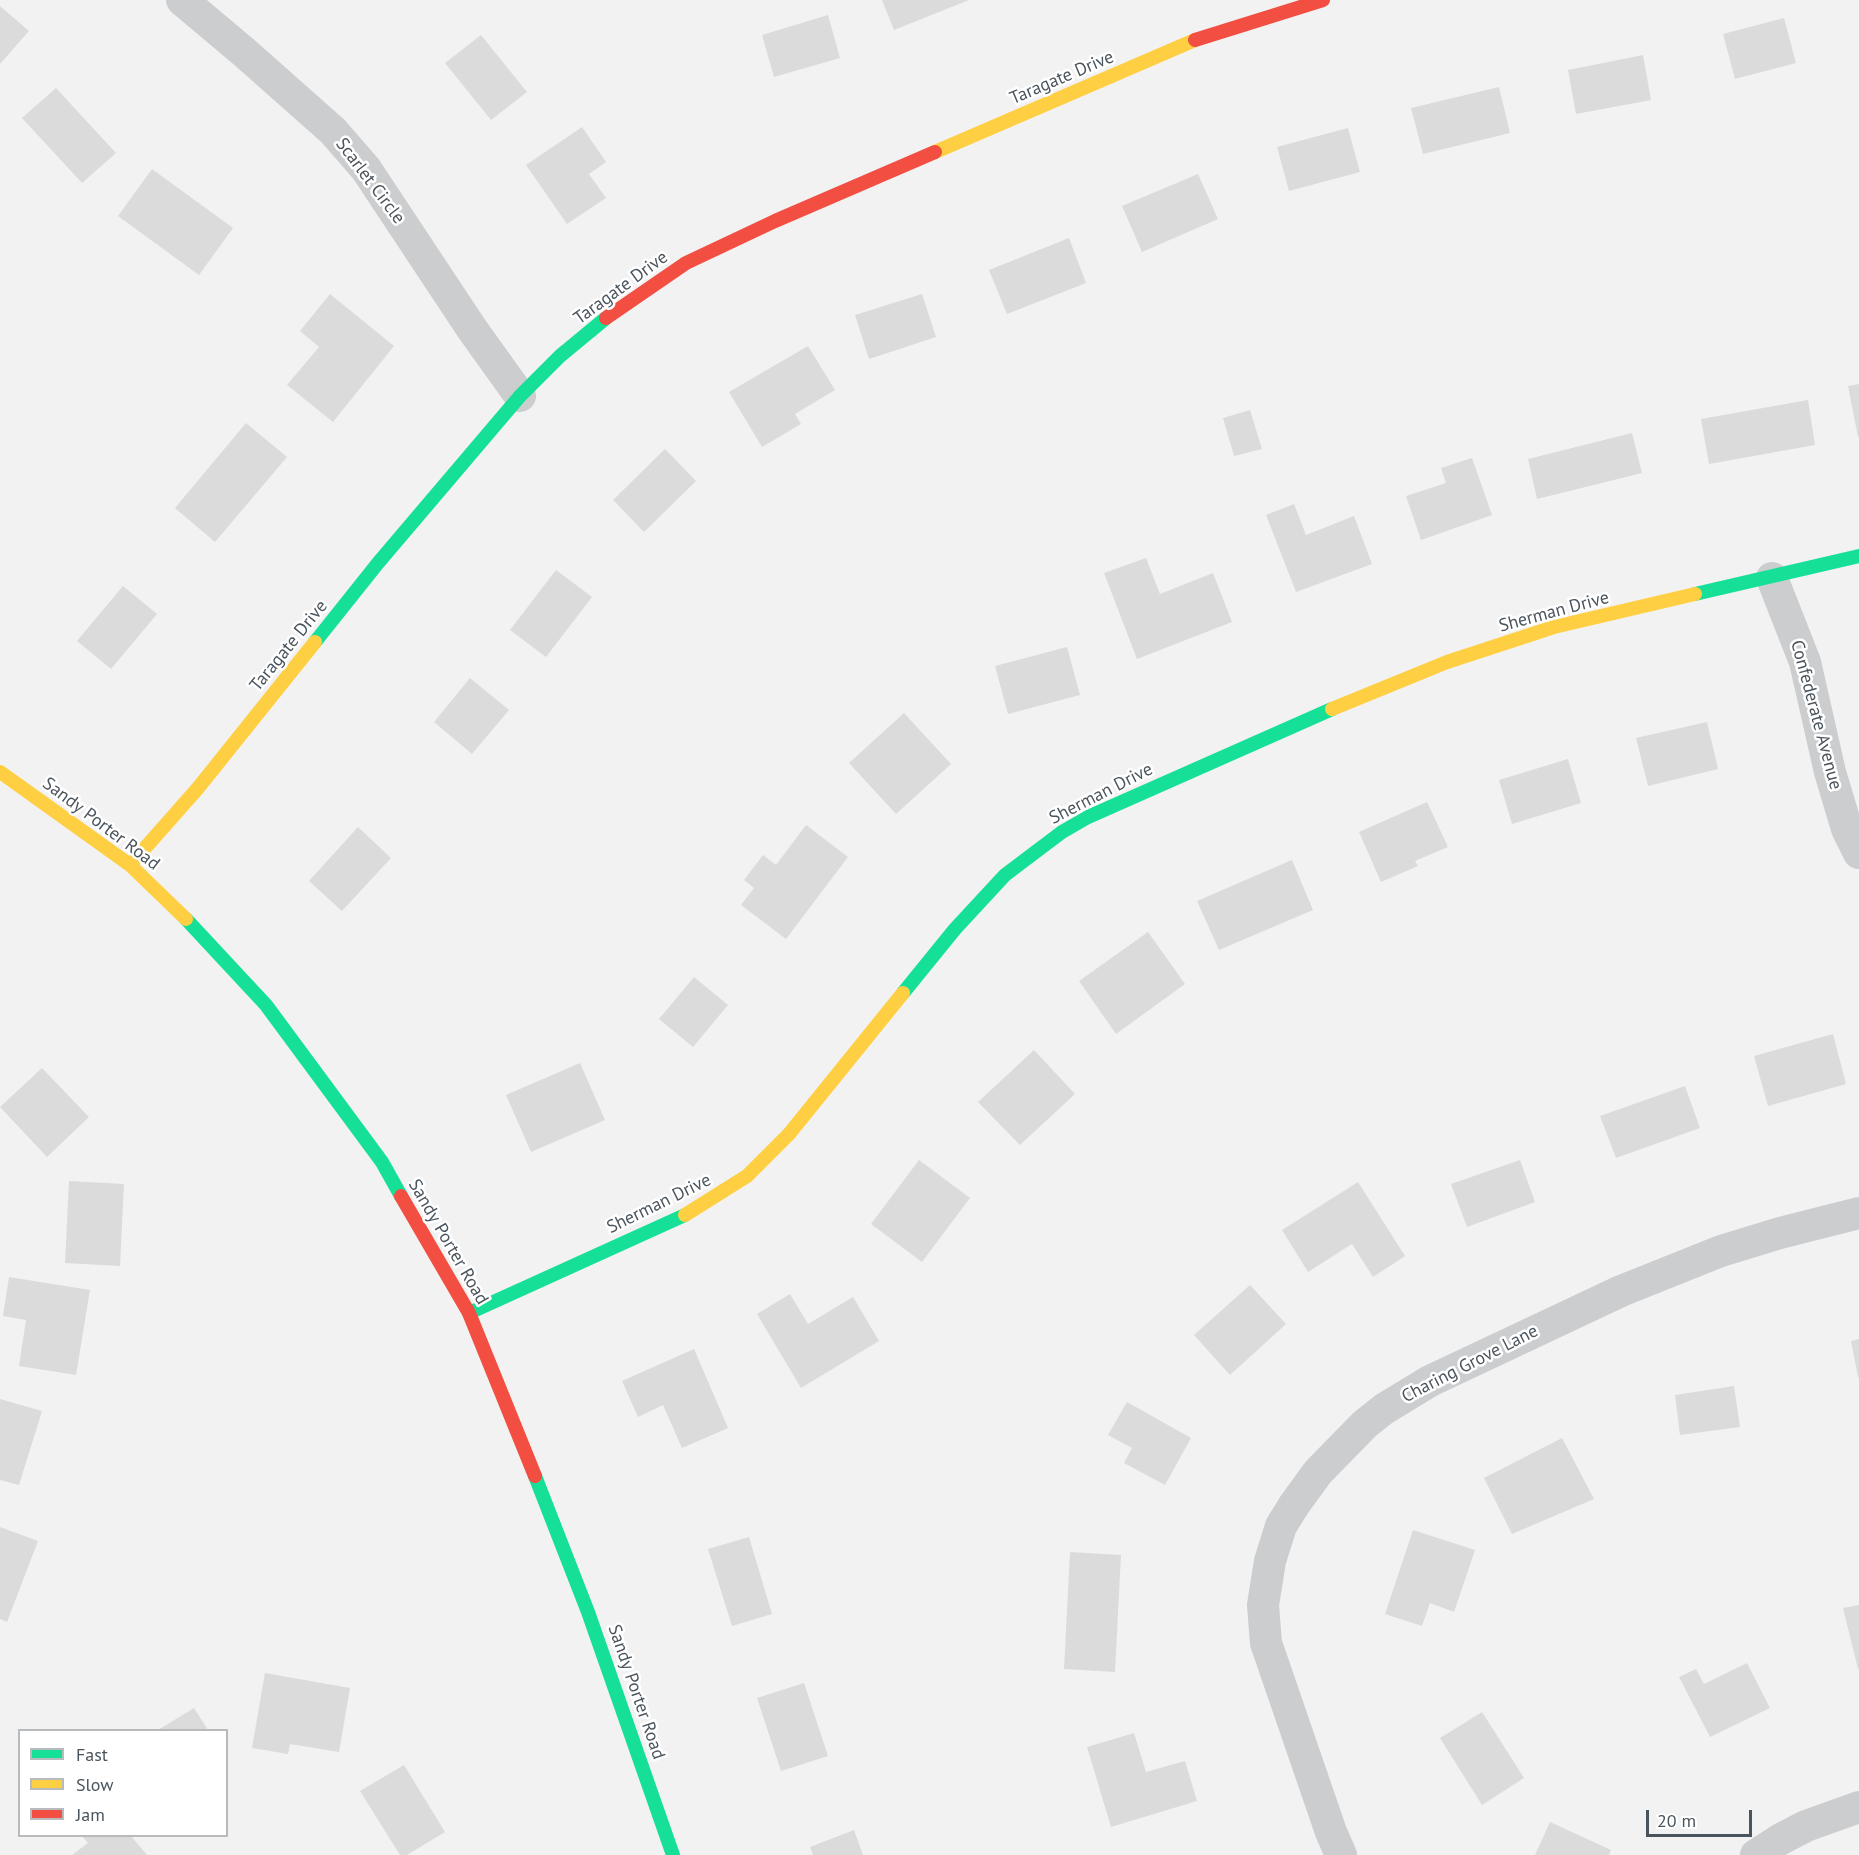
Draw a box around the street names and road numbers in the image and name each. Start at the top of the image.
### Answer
street label: Taragate Drive [1007,46,1117,110]
street label: Scarlet Circle [331,134,409,228]
street label: Taragate Drive [570,247,672,329]
street label: Sherman Drive [1497,587,1611,637]
street label: Taragate Drive [246,596,332,696]
street label: Confederate Avenue [1786,638,1846,792]
street label: Sherman Drive [1046,759,1156,829]
street label: Sandy Porter Road [38,773,164,875]
street label: Sherman Drive [603,1169,715,1239]
street label: Sandy Porter Road [403,1176,493,1308]
street label: Charing Grove Lane [1398,1320,1542,1408]
street label: Sandy Porter Road [603,1622,669,1762]

